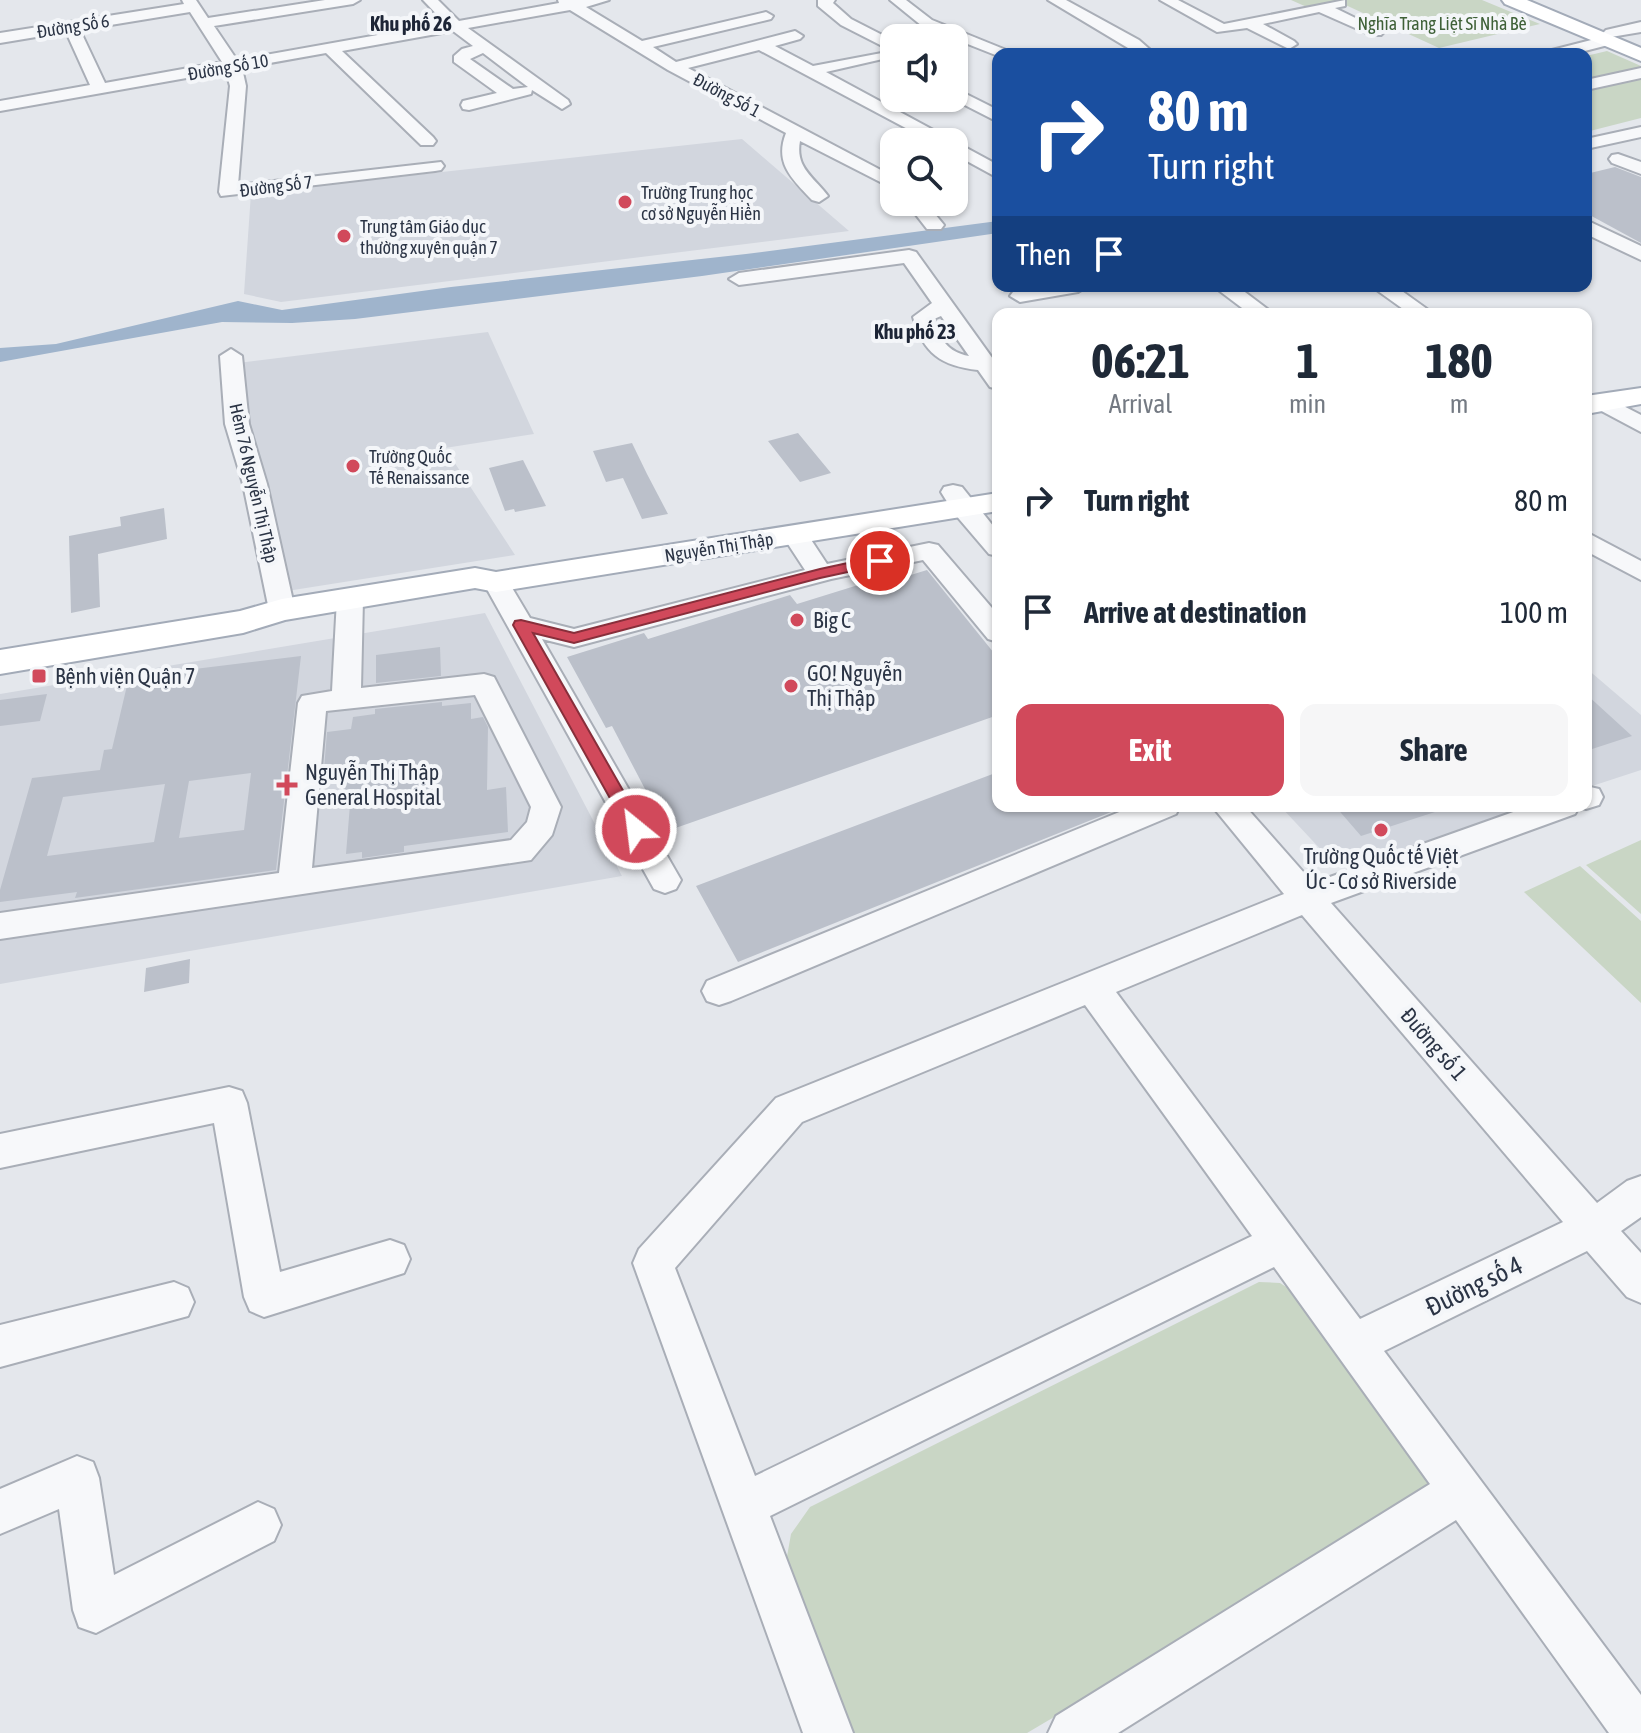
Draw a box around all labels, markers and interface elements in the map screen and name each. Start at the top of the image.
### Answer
street label: Đường Số 6 [35,9,111,42]
district label: Khu phố 26 [370,12,452,35]
park label: Nghĩa Trang Liệt Sĩ Nhà Bè [1357,13,1527,34]
map controls [880,24,968,216]
button: sound [880,24,968,112]
street label: Đường Số 10 [186,49,270,84]
street label: Đường Số 1 [690,68,765,121]
text: 80 m [1148,79,1249,143]
icon: right [1016,80,1120,184]
button: search [880,128,968,216]
text: Turn right [1148,145,1275,187]
street label: Đường Số 7 [238,170,314,201]
place label: Trường Trung học cơ sở Nguyễn Hiền [641,182,761,224]
marker: Trường Trung học cơ sở Nguyễn Hiền [616,193,634,211]
place label: Trung tâm Giáo dục thường xuyên quận 7 [360,216,498,258]
marker: Trung tâm Giáo dục thường xuyên quận 7 [335,227,353,245]
icon: arrive [1087,232,1131,276]
text: Then [1016,237,1071,271]
district label: Khu phố 23 [874,320,956,343]
text: 06:21 [1091,333,1190,388]
text: 1 [1296,333,1319,388]
text: 180 [1425,333,1493,388]
text: Arrival [1109,389,1172,419]
text: min [1289,389,1326,419]
text: m [1450,389,1468,419]
street label: Hẻm 76 Nguyễn Thị Thập [225,401,283,565]
place label: Trường Quốc Tế Renaissance [369,445,470,488]
marker: Trường Quốc Tế Renaissance [344,457,362,475]
icon: right [1016,478,1060,522]
text: Turn right [1084,483,1190,517]
text: 80 m [1514,483,1568,517]
pin [846,527,914,595]
street label: Nguyễn Thị Thập [663,528,775,566]
icon: arrive [858,539,902,583]
icon: arrive [1016,590,1060,634]
text: Arrive at destination [1084,595,1306,629]
text: 100 m [1500,595,1568,629]
place label: Big C [813,607,851,633]
marker: Big C [788,611,806,629]
place label: GO! Nguyễn Thị Thập [807,660,903,711]
place label: Bệnh viện Quận 7 [55,663,195,689]
marker: Bệnh viện Quận 7 [30,667,48,685]
marker: GO! Nguyễn Thị Thập [782,677,800,695]
button: Exit [1016,704,1284,796]
button: Share [1300,704,1568,796]
place label: Nguyễn Thị Thập General Hospital [305,759,441,810]
marker: Nguyễn Thị Thập General Hospital [276,774,298,796]
position arrow [594,787,678,871]
marker: Trường Quốc tế Việt Úc - Cơ sở Riverside [1372,821,1390,839]
place label: Trường Quốc tế Việt Úc - Cơ sở Riverside [1303,843,1459,894]
street label: Đường số 1 [1395,1002,1473,1086]
street label: Đường số 4 [1421,1250,1527,1322]

